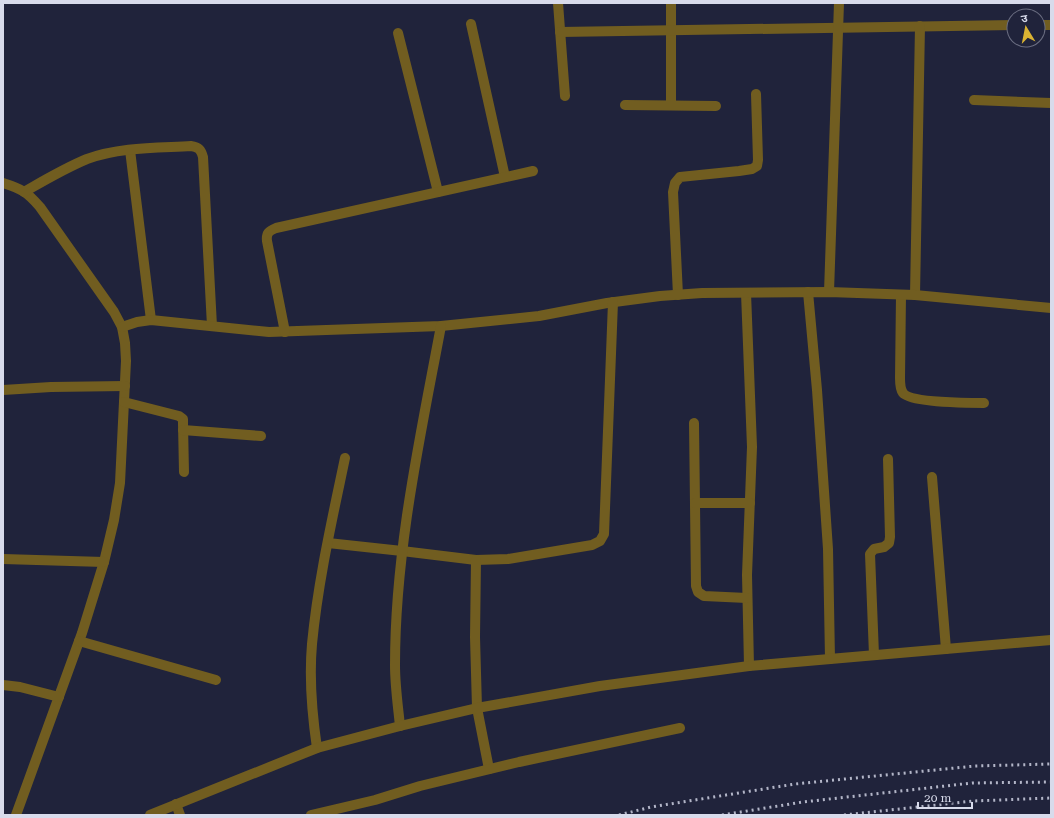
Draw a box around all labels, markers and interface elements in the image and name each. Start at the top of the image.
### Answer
north arrow [1006,8,1046,48]
text: उ [1020,12,1029,26]
scale bar [918,784,972,810]
text: 20 m [924,791,951,805]

